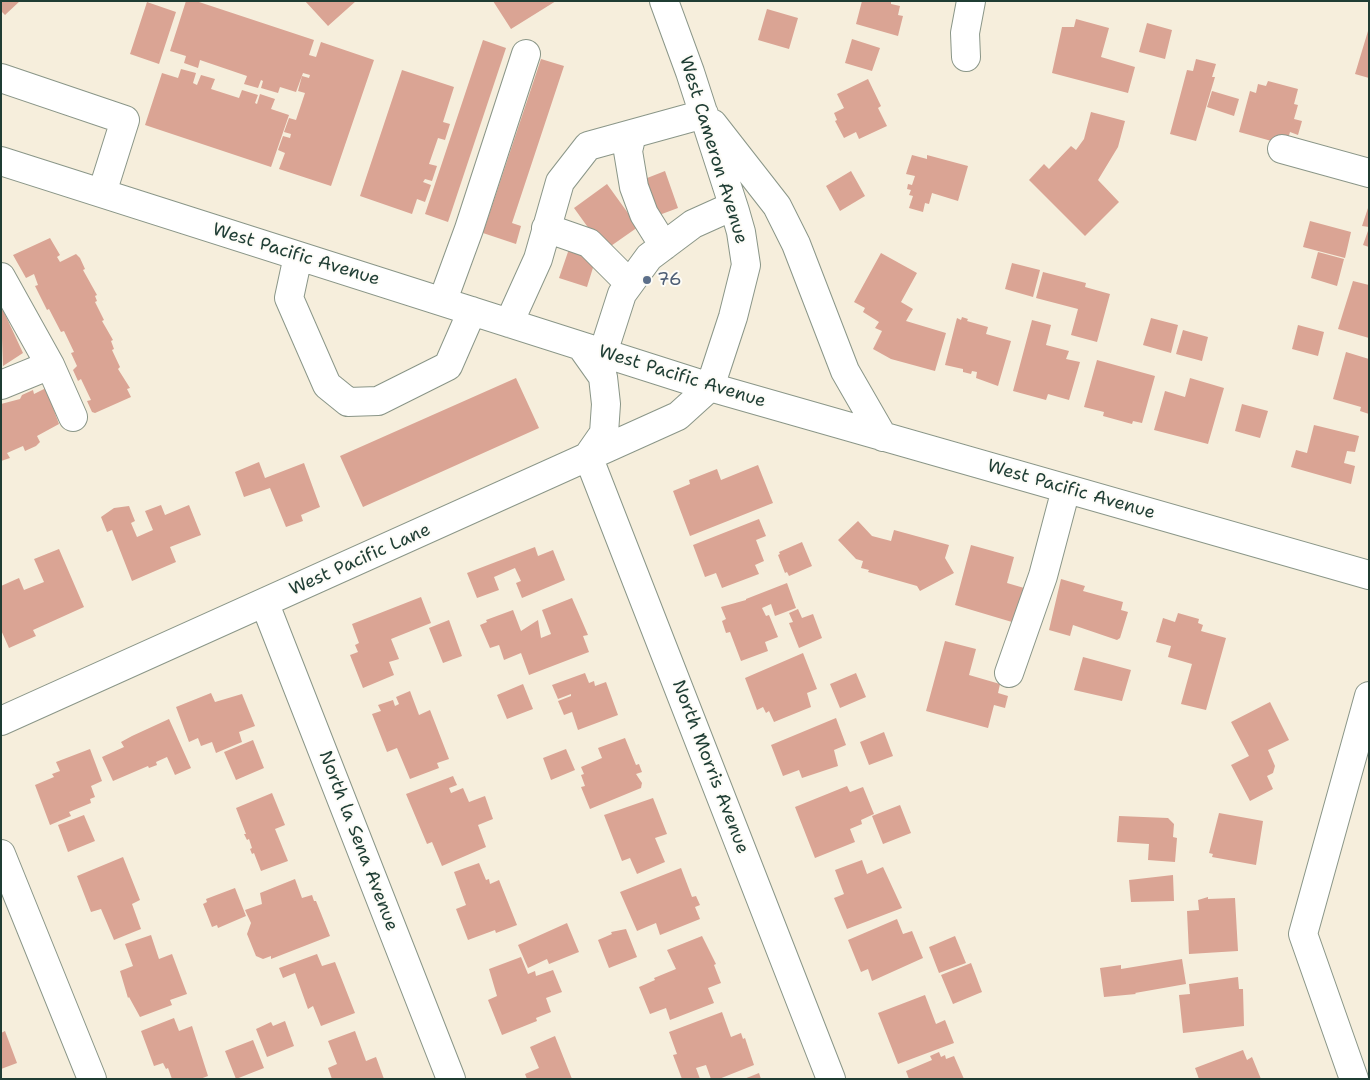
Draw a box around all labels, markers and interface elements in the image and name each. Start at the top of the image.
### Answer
street label: West Cameron Avenue [674,53,752,247]
street label: West Pacific Avenue [210,219,382,291]
place label: 76 [657,269,681,291]
marker: 76 [641,274,653,286]
street label: West Pacific Avenue [596,341,768,413]
street label: West Pacific Avenue [985,456,1157,524]
street label: West Pacific Lane [286,519,434,601]
street label: North Morris Avenue [667,677,753,857]
street label: North la Sena Avenue [314,748,402,934]

